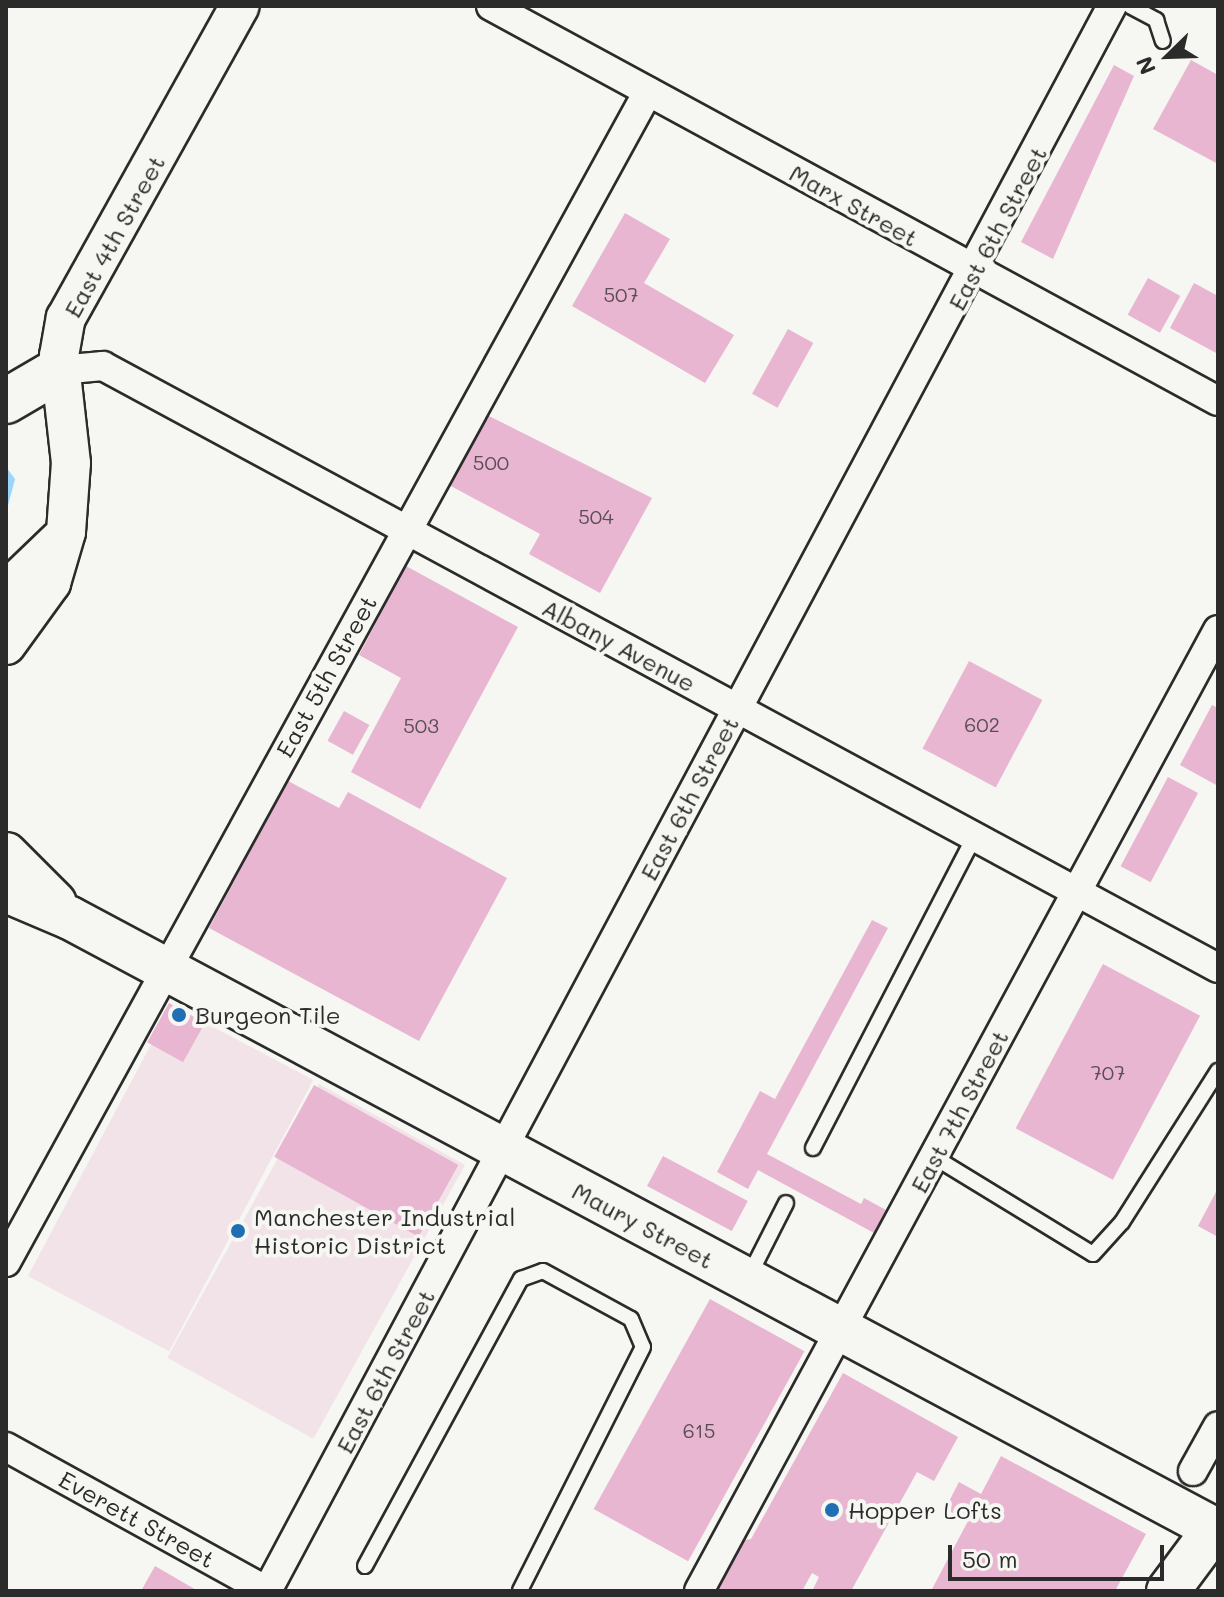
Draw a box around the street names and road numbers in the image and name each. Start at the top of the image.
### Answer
street label: East 6th Street [942,141,1052,315]
street label: East 4th Street [58,150,170,322]
street label: Marx Street [785,158,923,252]
street label: East 5th Street [270,590,382,762]
street label: Albany Avenue [537,593,701,697]
street label: East 6th Street [634,711,744,885]
street label: East 7th Street [904,1025,1014,1197]
street label: Maury Street [567,1176,719,1274]
street label: East 6th Street [330,1284,440,1458]
street label: Everett Street [54,1464,220,1574]

